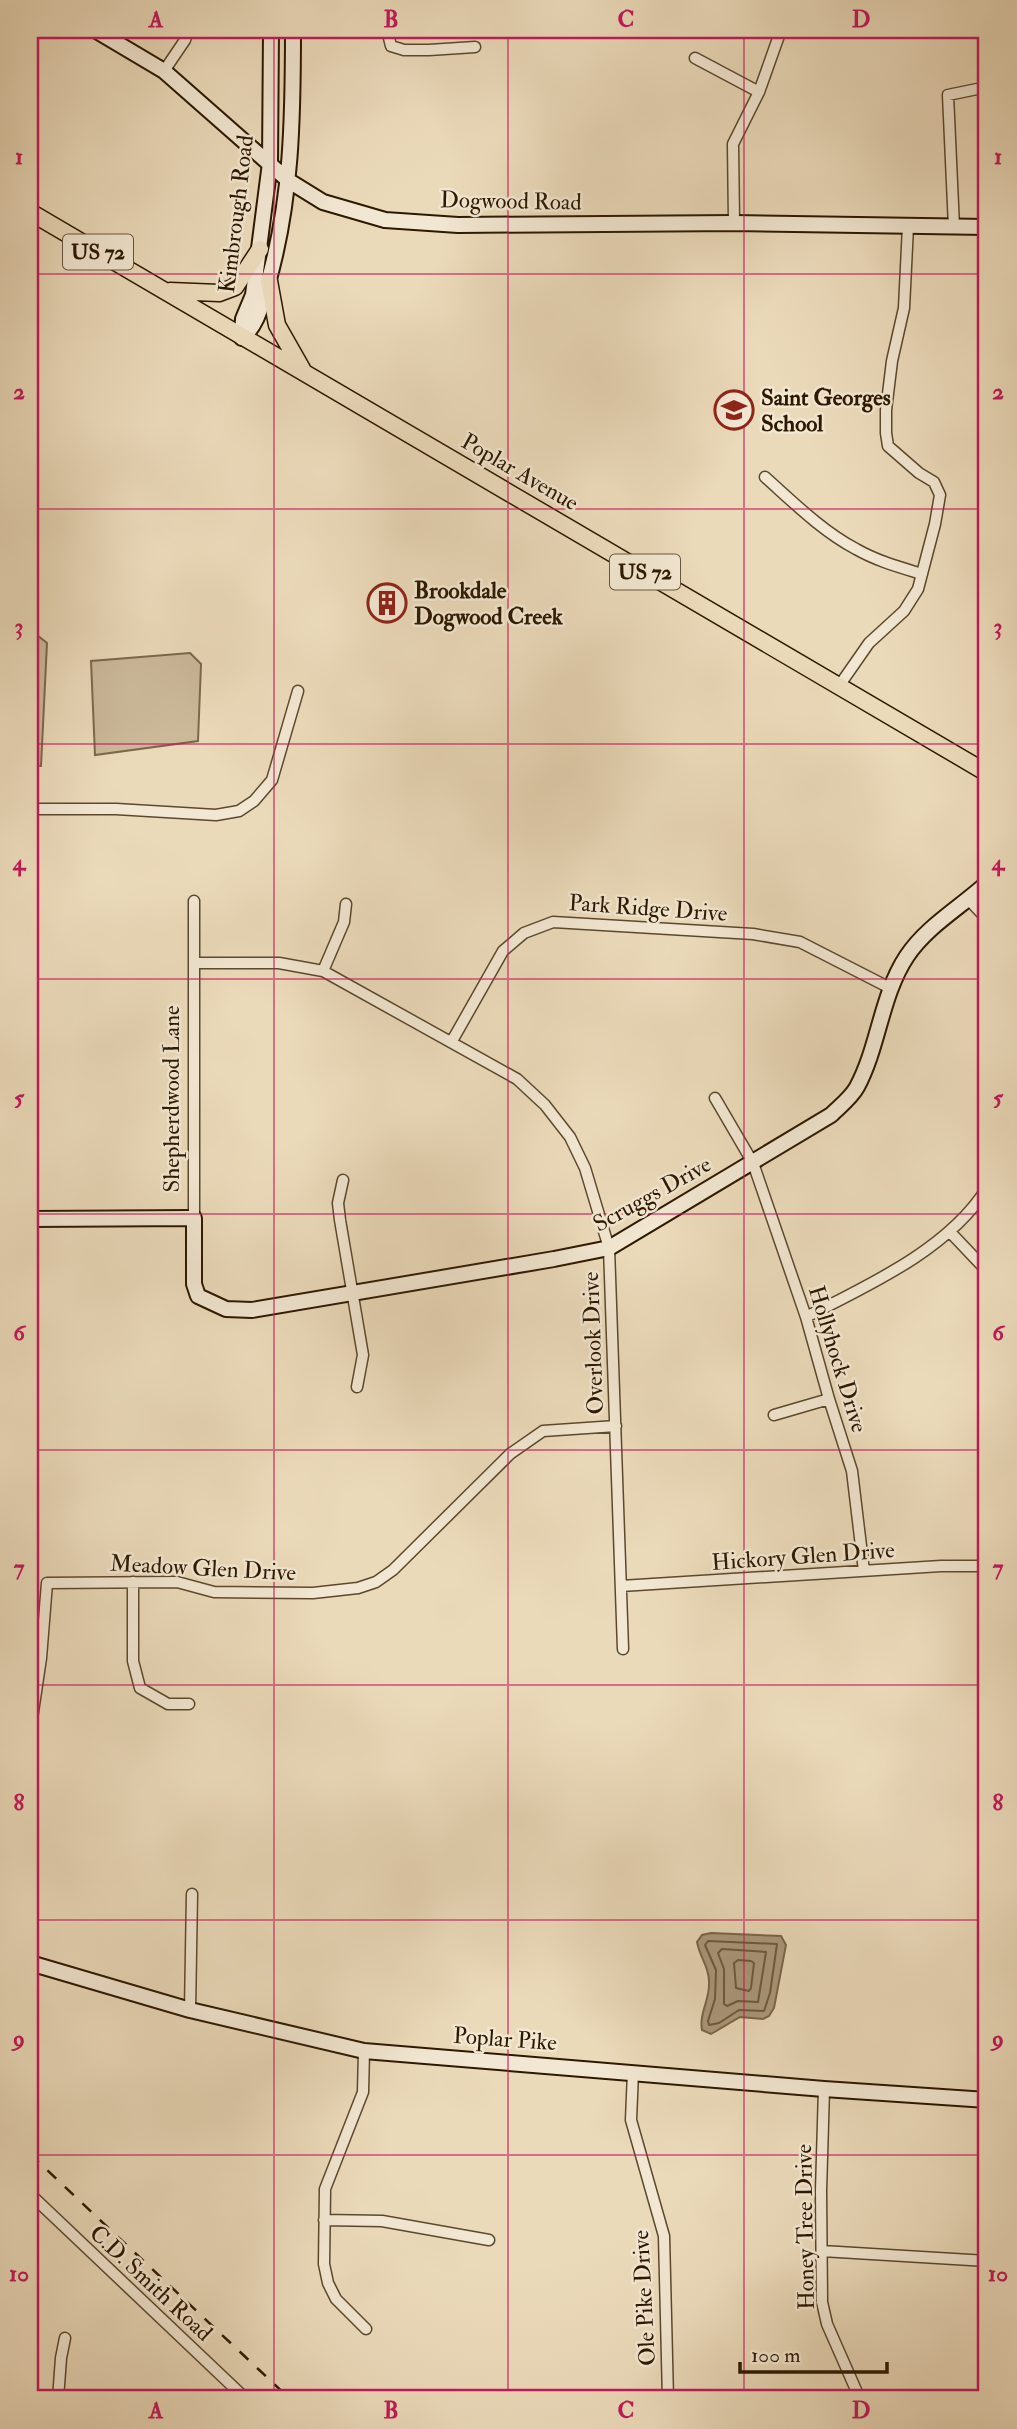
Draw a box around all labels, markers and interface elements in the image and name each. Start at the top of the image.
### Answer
text: A [148,5,164,34]
text: B [383,5,399,34]
text: C [618,5,634,34]
text: D [852,5,870,34]
street label: Kimbrough Road [212,133,260,295]
text: 1 [15,142,23,171]
text: 1 [994,142,1002,171]
street label: Dogwood Road [440,185,582,217]
road number: US 72 [63,234,133,270]
text: 2 [13,377,25,406]
text: 2 [992,377,1004,406]
place label: Saint Georges School [761,383,891,438]
school or university icon: Saint Georges School [713,389,755,431]
street label: Poplar Avenue [456,427,584,518]
road number: US 72 [610,554,680,590]
place label: Brookdale Dogwood Creek [414,576,564,632]
building icon: Brookdale Dogwood Creek [366,582,408,624]
text: 3 [15,612,23,641]
text: 3 [994,612,1002,641]
text: 4 [12,848,27,877]
text: 4 [991,848,1006,877]
street label: Park Ridge Drive [568,888,729,928]
street label: Shepherdwood Lane [157,1005,187,1193]
text: 5 [14,1083,25,1112]
text: 5 [993,1083,1004,1112]
street label: Scruggs Drive [588,1149,716,1238]
street label: Overlook Drive [576,1271,610,1415]
street label: Hollyhock Drive [802,1282,874,1436]
text: 6 [13,1318,27,1347]
text: 6 [992,1318,1006,1347]
street label: Hickory Glen Drive [710,1535,896,1577]
street label: Meadow Glen Drive [109,1549,297,1587]
text: 7 [14,1553,25,1582]
text: 7 [993,1553,1004,1582]
text: 8 [14,1788,25,1817]
text: 8 [993,1788,1004,1817]
street label: Poplar Pike [452,2021,558,2058]
text: 9 [11,2024,25,2053]
text: 9 [990,2024,1004,2053]
street label: Honey Tree Drive [789,2143,821,2310]
street label: C.D. Smith Road [84,2219,218,2347]
street label: Ole Pike Drive [626,2229,662,2367]
text: 10 [9,2259,29,2288]
text: 10 [988,2259,1008,2288]
scale bar [740,2331,888,2375]
text: 100 m [751,2342,801,2369]
text: A [148,2396,164,2425]
text: B [383,2396,399,2425]
text: C [618,2396,634,2425]
text: D [852,2396,870,2425]

